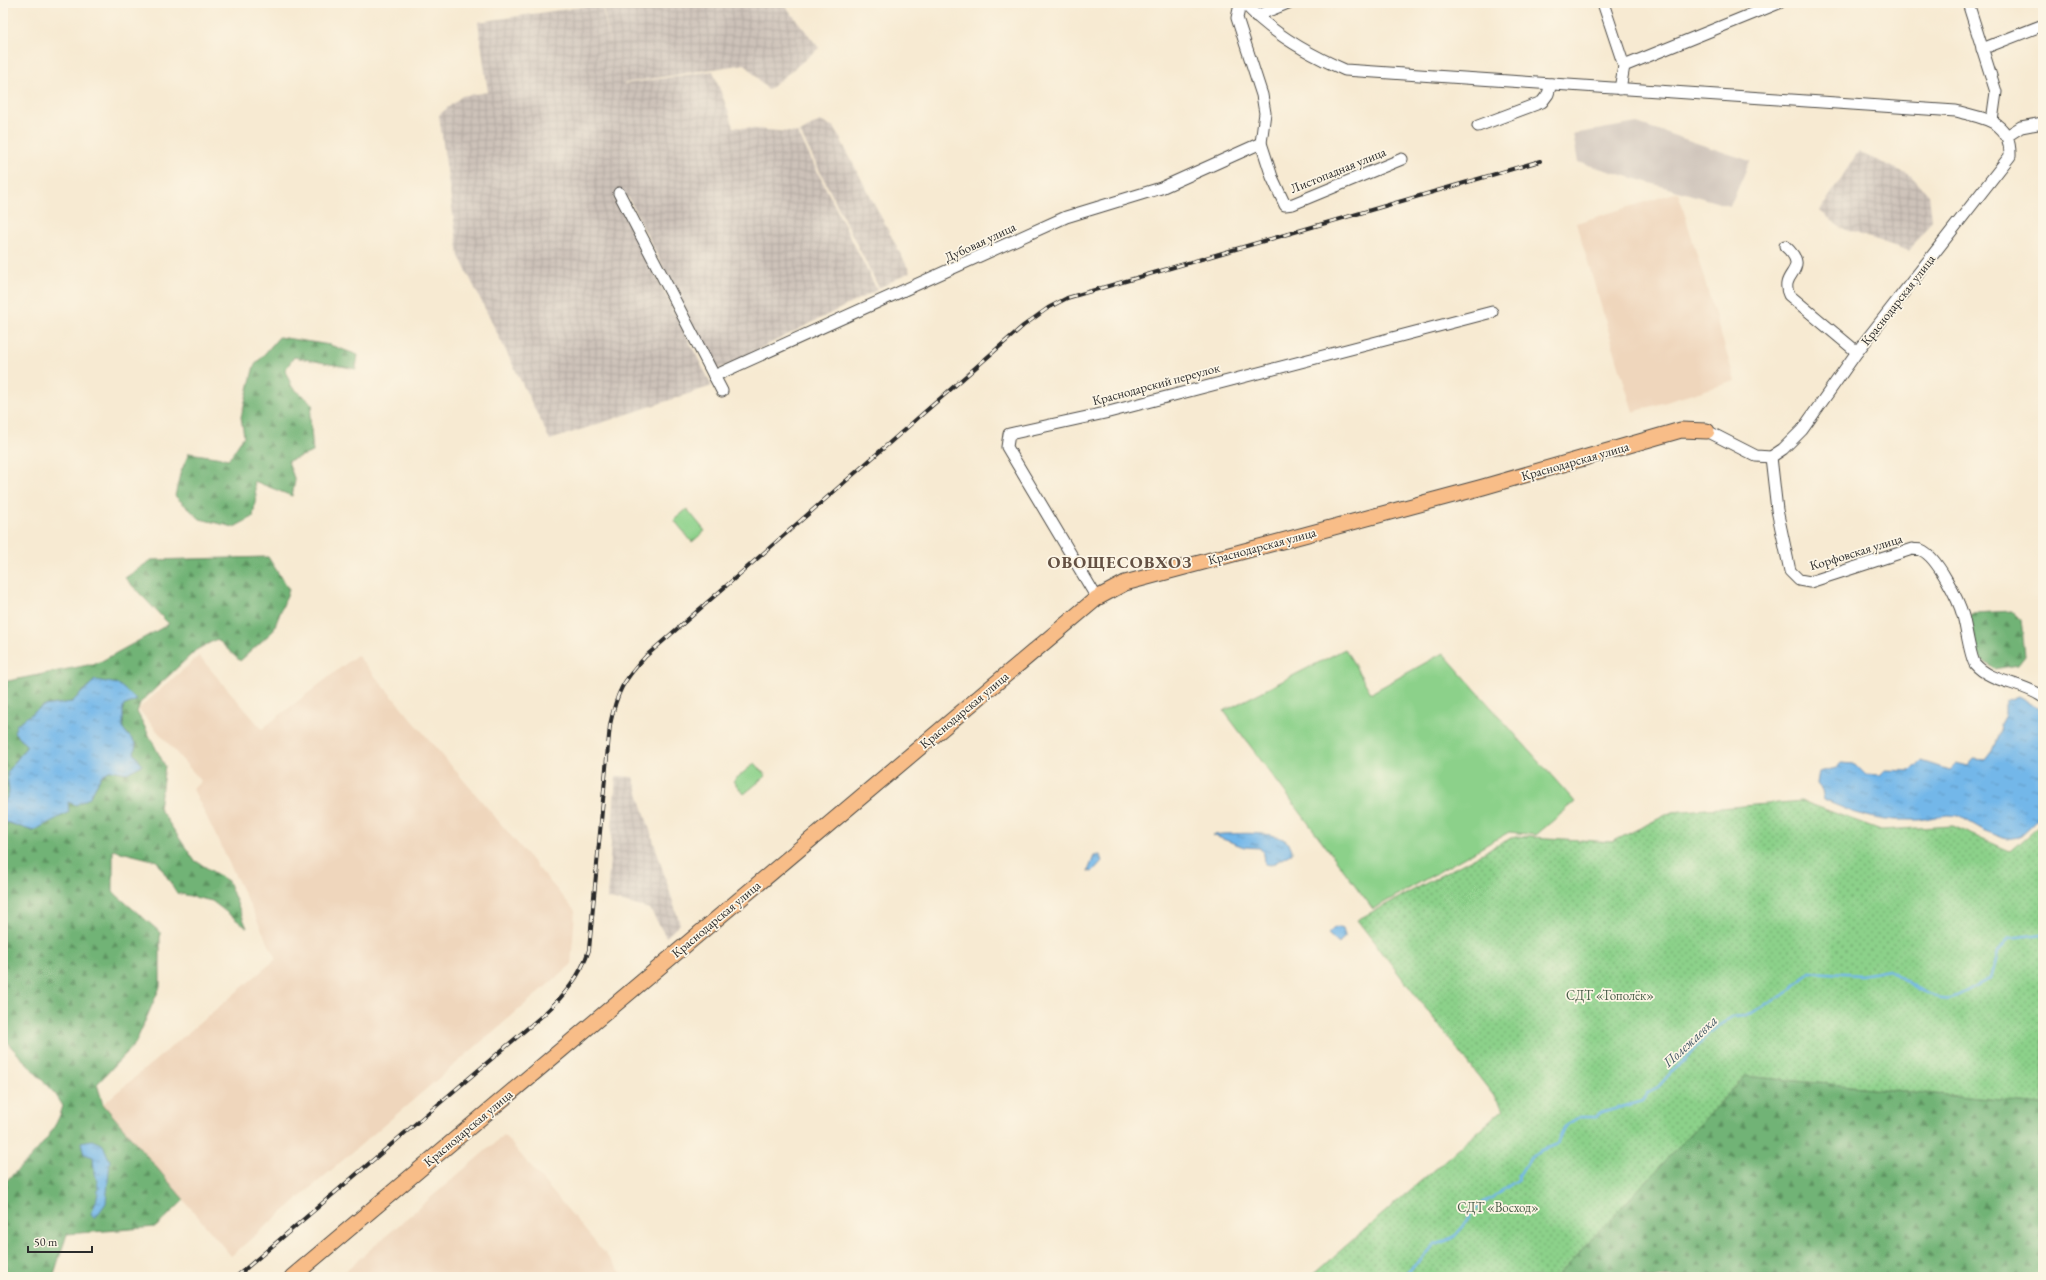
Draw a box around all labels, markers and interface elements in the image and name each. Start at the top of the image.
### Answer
street label: Листопадная улица [1288,143,1389,197]
street label: Дубовая улица [942,218,1019,266]
street label: Краснодарская улица [1857,250,1939,349]
street label: Краснодарский переулок [1090,359,1222,409]
street label: Краснодарская улица [1519,437,1632,484]
street label: Краснодарская улица [1206,523,1319,569]
street label: Корфовская улица [1808,530,1905,574]
district label: ОВОЩЕСОВХОЗ [1048,551,1192,573]
street label: Краснодарская улица [916,667,1013,752]
street label: Краснодарская улица [668,876,765,961]
park label: СДТ «Тополёк» [1566,987,1654,1004]
water label: Полежаевка [1658,1011,1721,1071]
street label: Краснодарская улица [420,1085,517,1170]
park label: СДТ «Восход» [1457,1199,1539,1216]
scale bar [28,1228,92,1254]
text: 50 m [34,1234,58,1250]

